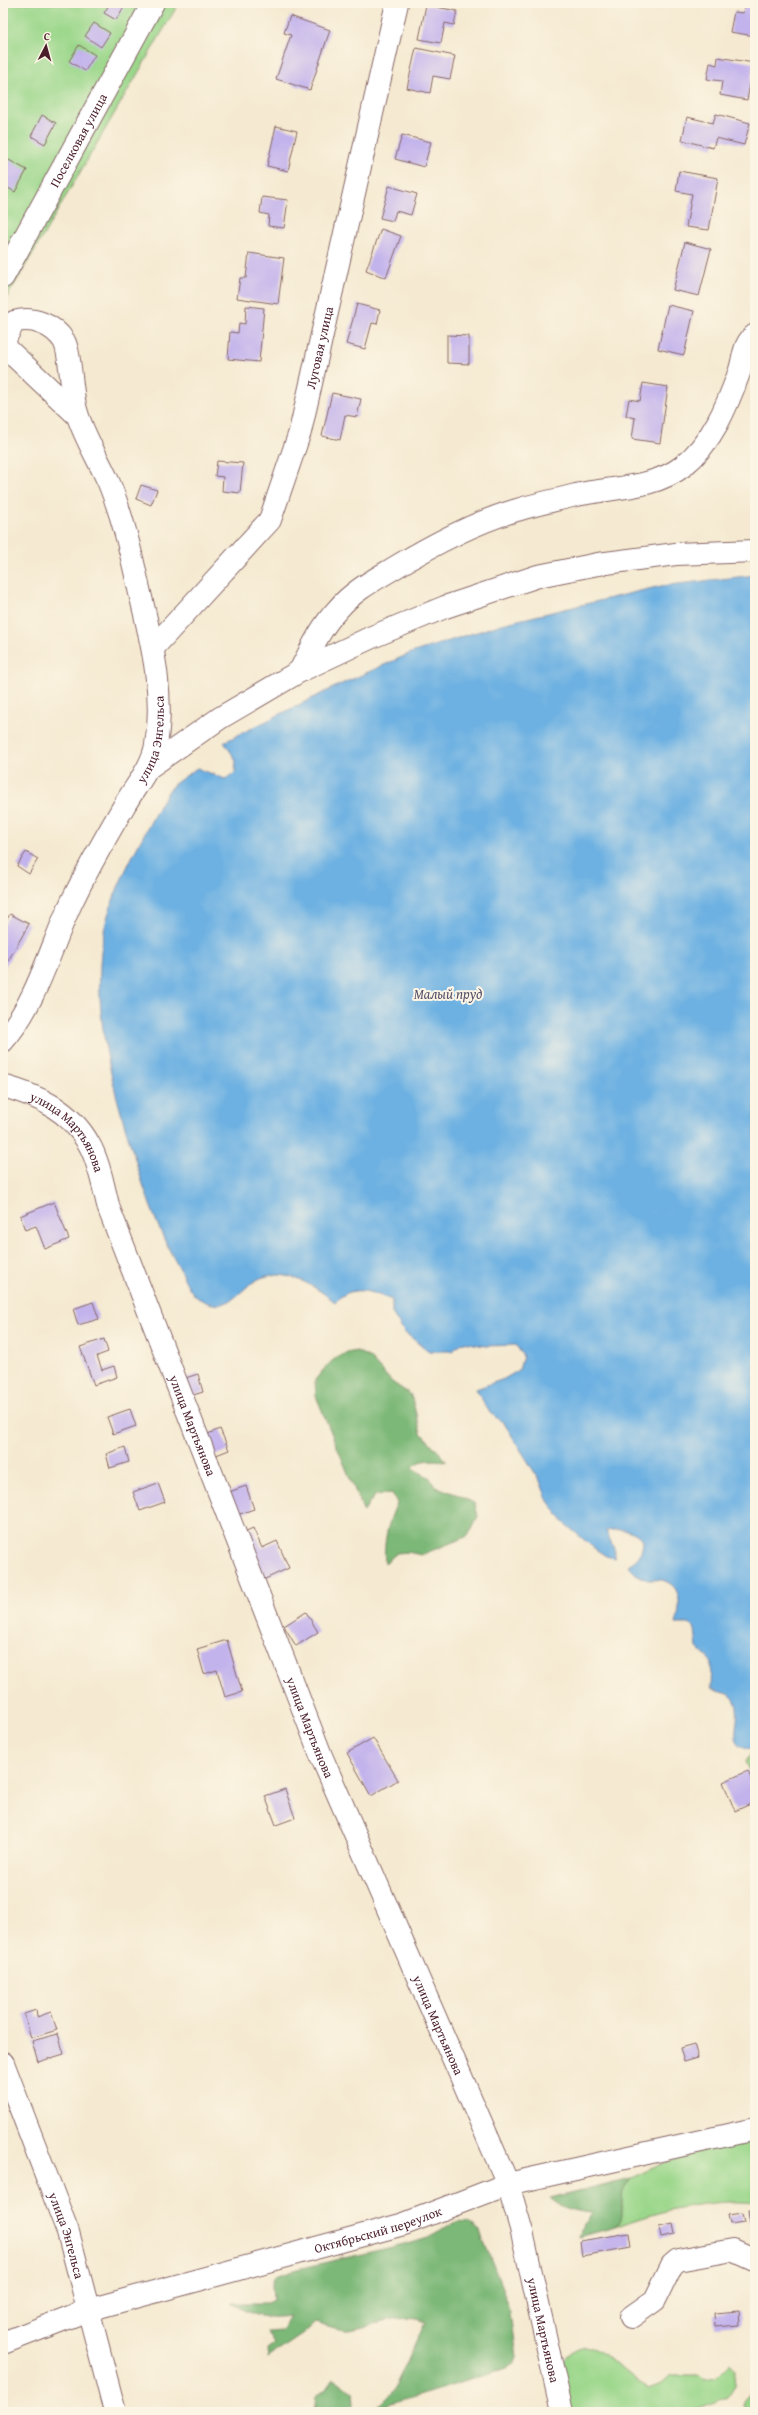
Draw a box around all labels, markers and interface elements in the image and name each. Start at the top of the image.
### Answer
north arrow [26,26,66,66]
text: С [43,28,51,44]
street label: Поселковая улица [44,89,112,191]
street label: Луговая улица [301,304,338,391]
street label: улица Энгельса [131,694,168,787]
water label: Малый пруд [414,984,482,1004]
street label: улица Мартьянова [26,1086,109,1175]
street label: улица Мартьянова [164,1371,221,1479]
street label: улица Мартьянова [282,1673,339,1782]
street label: улица Мартьянова [408,1971,469,2078]
street label: улица Энгельса [44,2188,89,2281]
street label: Октябрьский переулок [312,2201,444,2258]
street label: улица Мартьянова [523,2275,565,2385]

